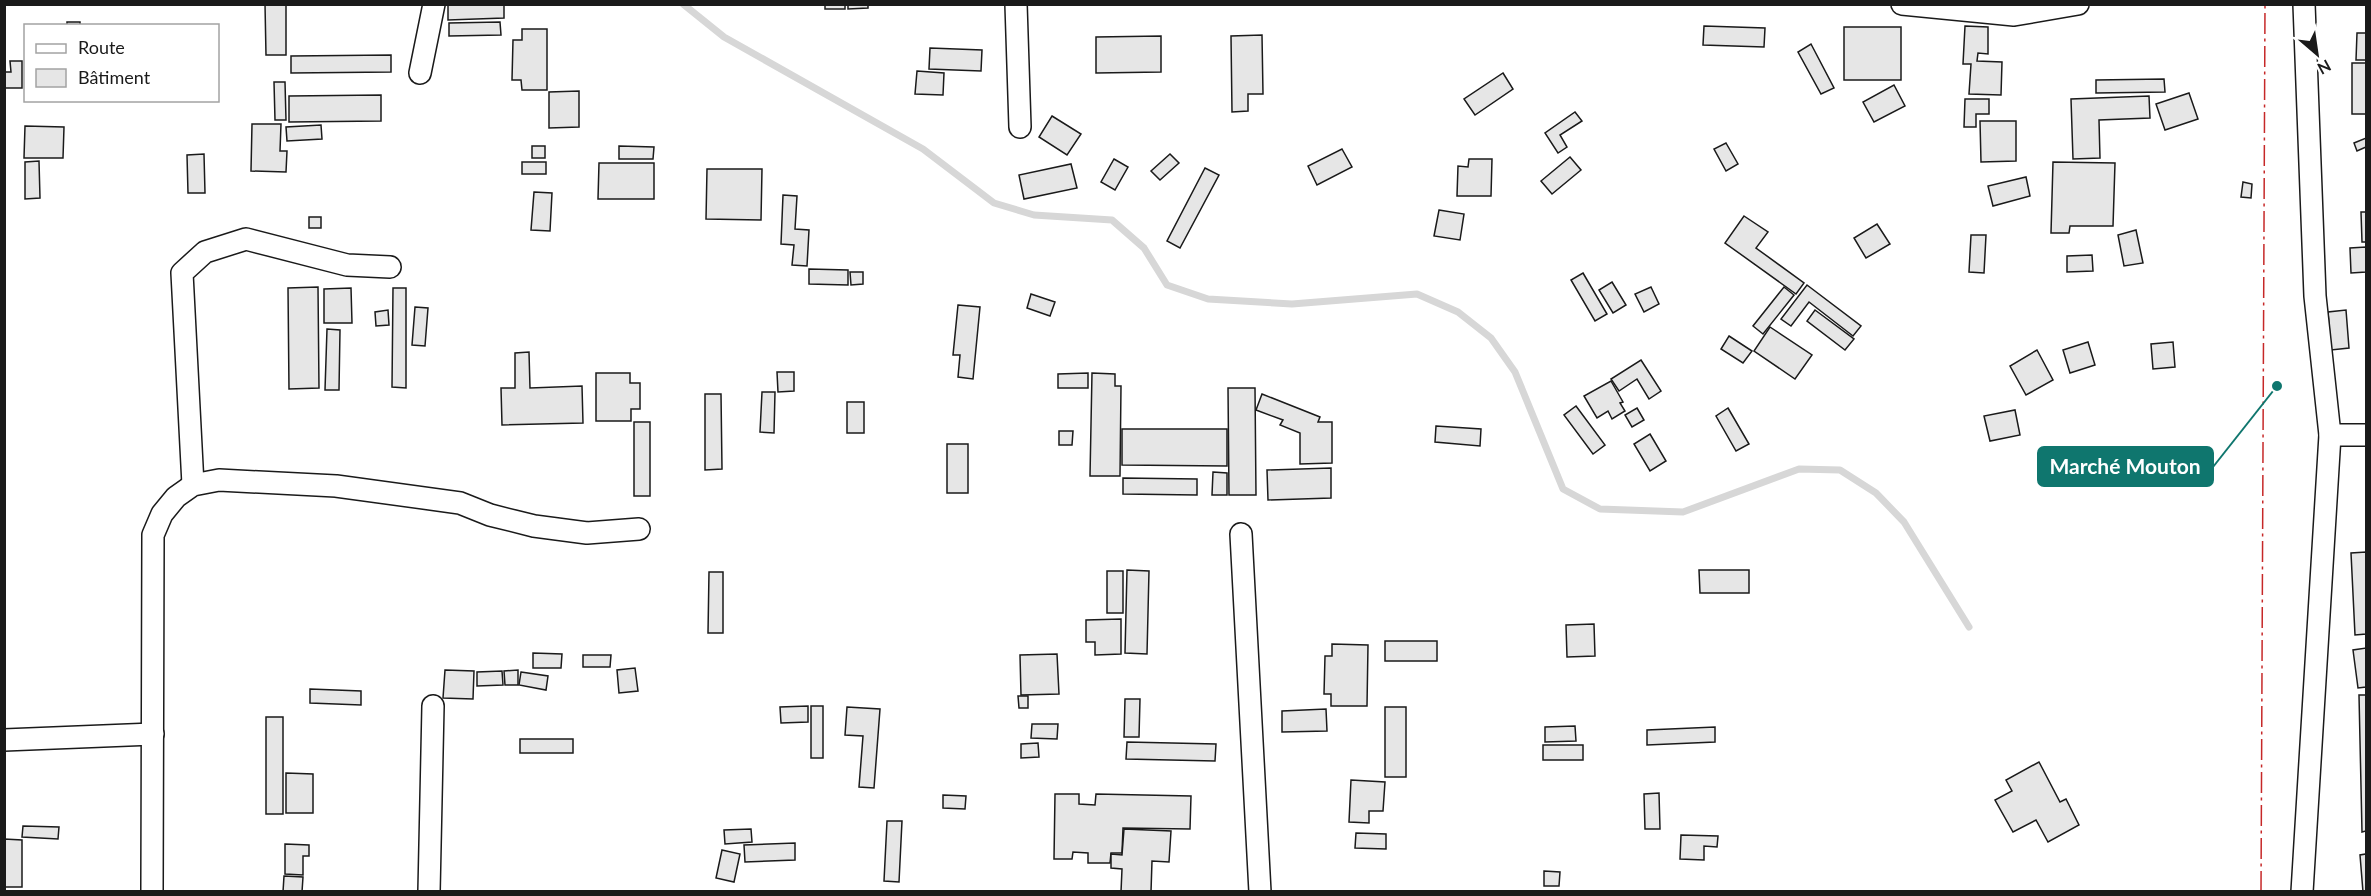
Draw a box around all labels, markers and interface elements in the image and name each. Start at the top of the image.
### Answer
legend [24,24,219,102]
north arrow [2287,24,2347,84]
text: Route [78,36,125,58]
text: N [2315,56,2335,79]
text: Bâtiment [78,66,151,88]
callout: Marché Mouton [2038,447,2213,486]
text: Marché Mouton [2049,453,2201,478]

